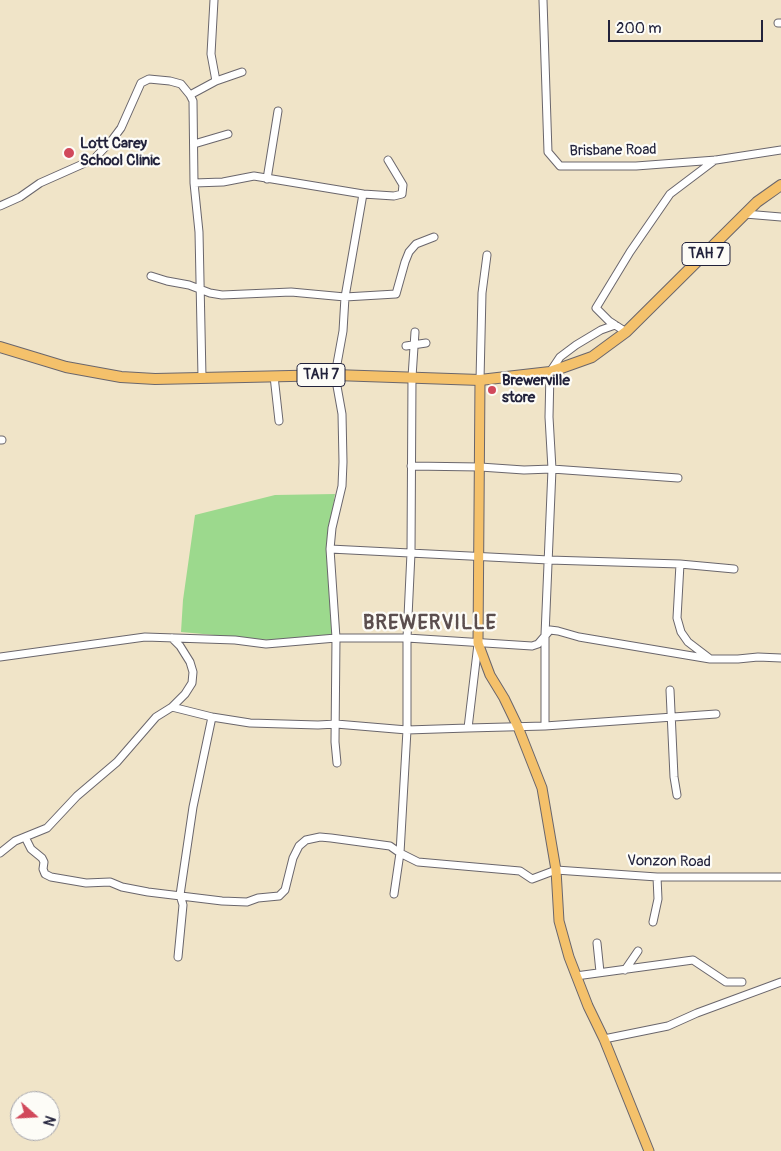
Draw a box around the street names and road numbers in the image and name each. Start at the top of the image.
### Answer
street label: Brisbane Road [569,141,657,161]
road number: TAH 7 [682,242,730,266]
road number: TAH 7 [297,364,345,386]
street label: Vonzon Road [627,852,711,872]

